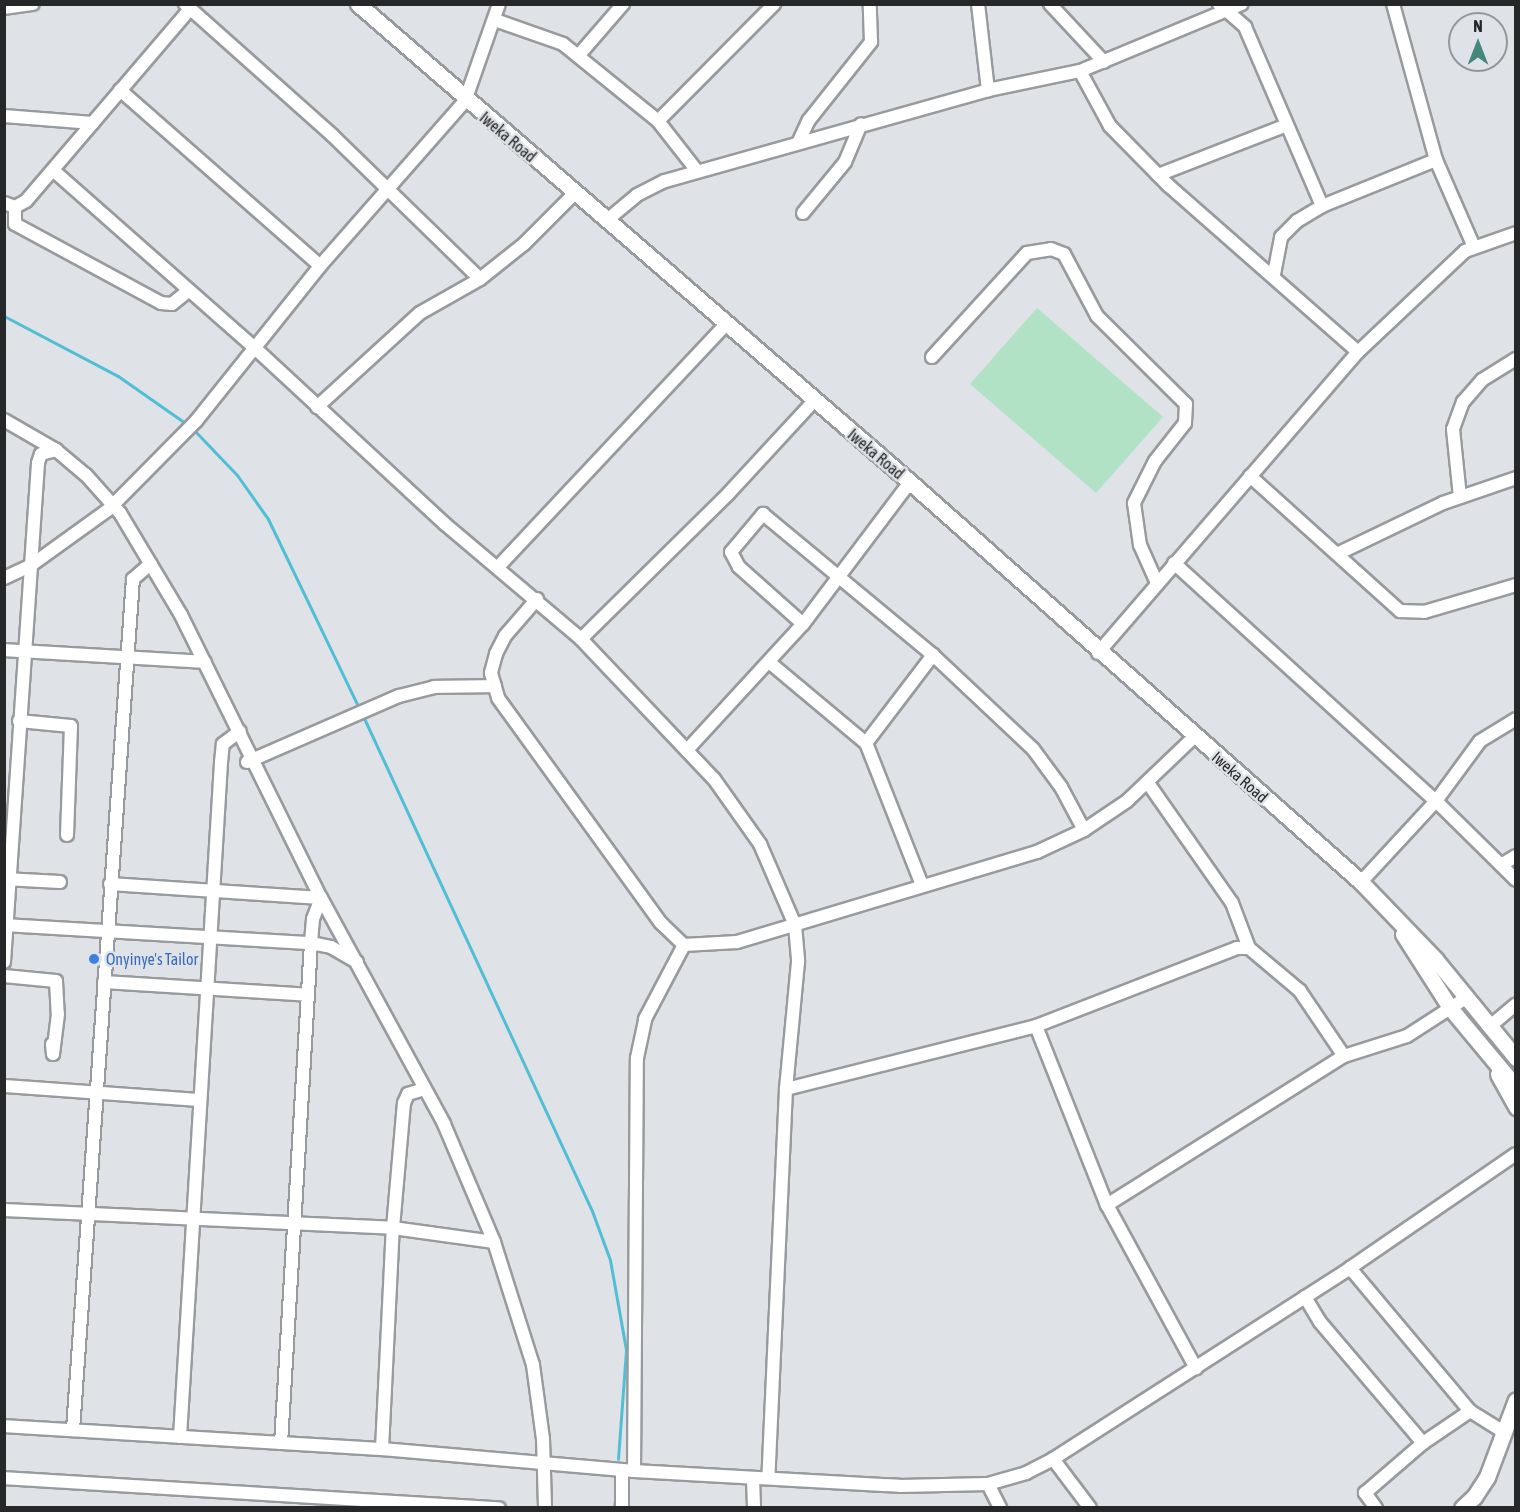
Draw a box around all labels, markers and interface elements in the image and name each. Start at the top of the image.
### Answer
north arrow [1448,12,1508,72]
text: N [1473,17,1483,35]
street label: Iweka Road [476,108,540,166]
street label: Iweka Road [844,425,908,483]
street label: Iweka Road [1208,747,1272,807]
place label: Onyinye's Tailor [106,949,198,969]
marker: Onyinye's Tailor [87,952,101,966]

